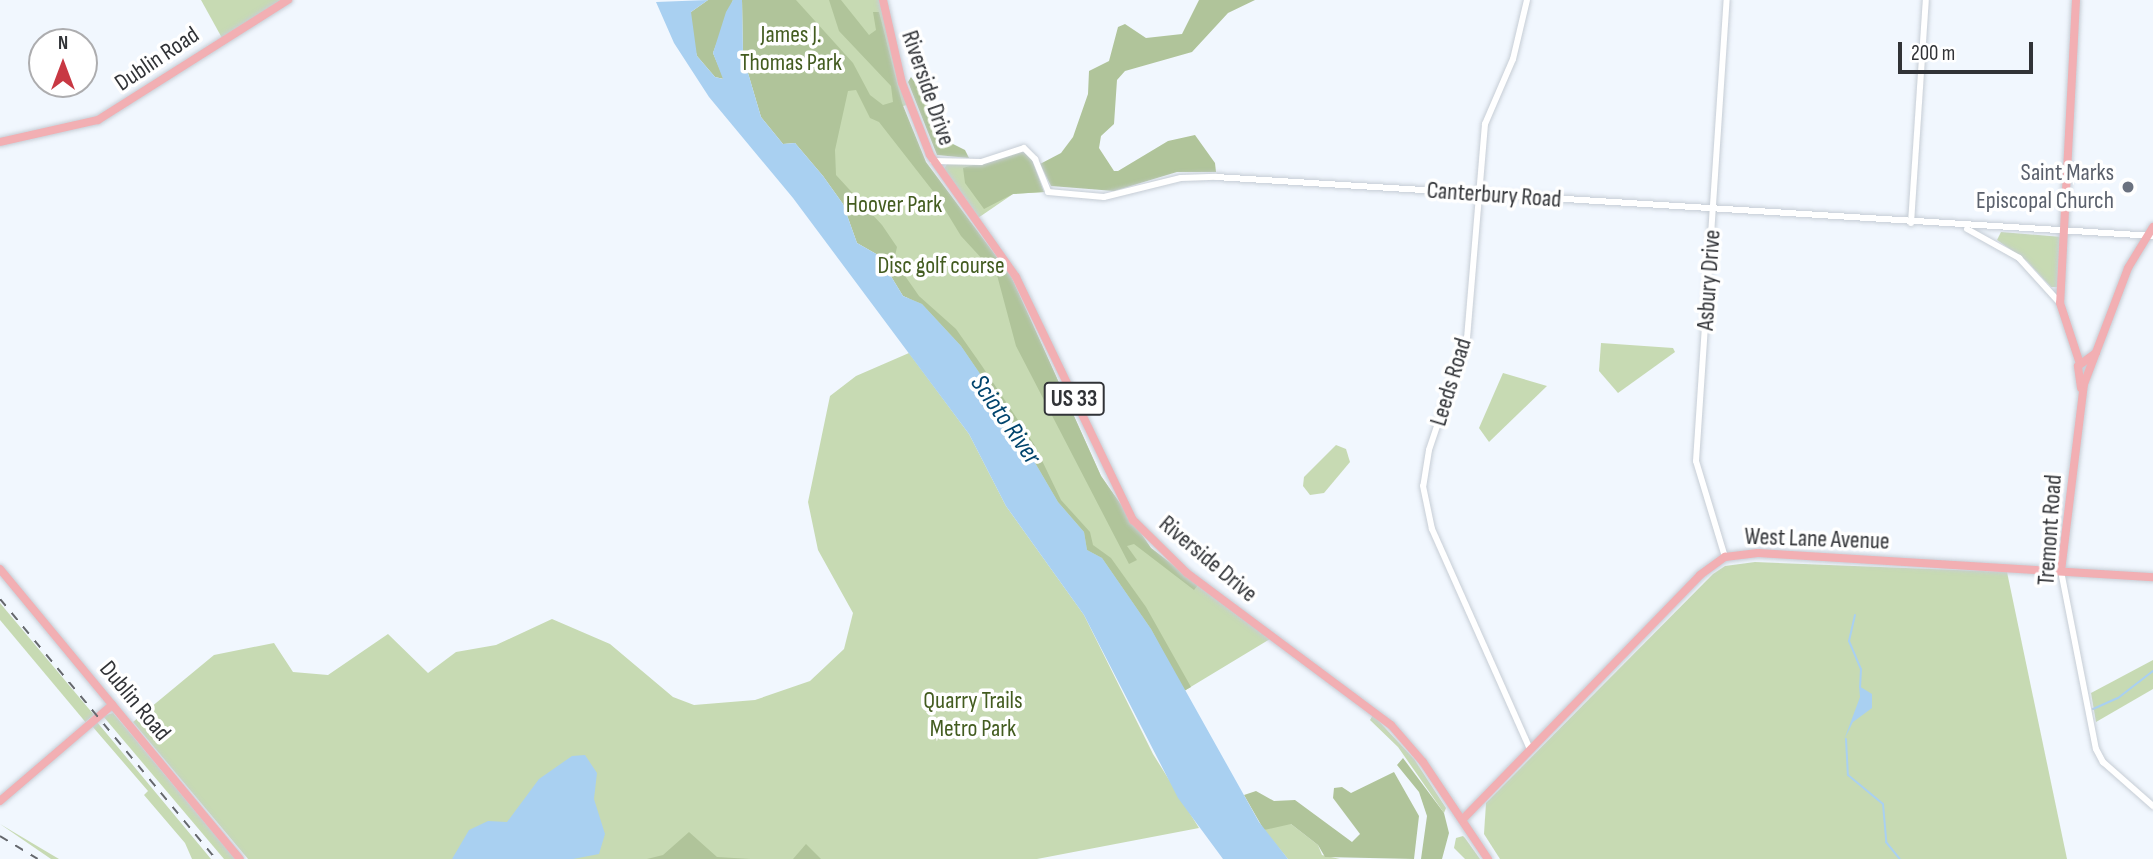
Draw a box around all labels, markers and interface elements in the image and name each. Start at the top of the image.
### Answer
street label: Dublin Road [109,20,205,98]
park label: James J. Thomas Park [740,21,842,77]
street label: Riverside Drive [895,27,961,149]
north arrow [28,28,98,98]
scale bar [1901,28,2036,72]
text: N [58,32,68,55]
text: 200 m [1911,41,1955,66]
place label: Saint Marks Episcopal Church [1976,159,2114,215]
street label: Canterbury Road [1426,176,1562,214]
marker: Saint Marks Episcopal Church [2120,179,2136,195]
park label: Hoover Park [846,191,942,219]
street label: Asbury Drive [1691,229,1727,331]
park label: Disc golf course [877,252,1005,280]
street label: Leeds Road [1424,335,1478,429]
water label: Scioto River [963,369,1047,471]
road number: US 33 [1042,380,1106,418]
street label: Tremont Road [2032,474,2068,586]
street label: Riverside Drive [1153,510,1263,608]
street label: West Lane Avenue [1744,522,1890,556]
street label: Dublin Road [93,655,177,747]
park label: Quarry Trails Metro Park [923,687,1023,743]

